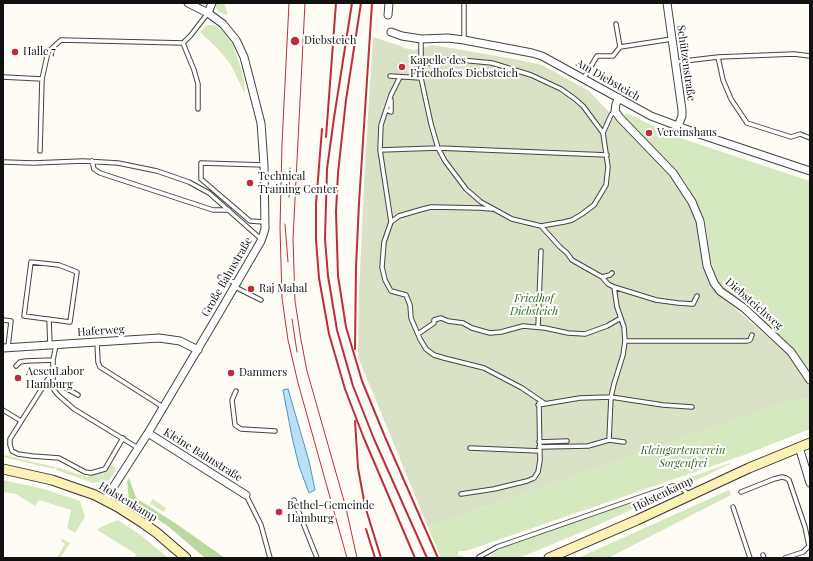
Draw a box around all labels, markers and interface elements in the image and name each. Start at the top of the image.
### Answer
street label: Schützenstraße [674,24,698,102]
place label: Diebsteich [304,34,356,48]
marker: Diebsteich [289,35,301,47]
place label: Halle 7 [23,45,56,59]
marker: Halle 7 [10,47,20,57]
place label: Kapelle des Friedhofes Diebsteich [410,54,518,80]
street label: Am Diebsteich [574,56,642,104]
marker: Kapelle des Friedhofes Diebsteich [397,62,407,72]
place label: Vereinshaus [657,126,717,140]
marker: Vereinshaus [644,128,654,138]
place label: Technical Training Center [258,170,337,196]
marker: Technical Training Center [245,178,255,188]
street label: Große Bahnstraße [199,235,255,319]
street label: Diebsteichweg [723,275,785,333]
place label: Raj Mahal [259,282,307,296]
marker: Raj Mahal [246,284,256,294]
park label: Friedhof Diebsteich [510,292,558,318]
street label: Haferweg [77,323,125,339]
place label: AescuLabor Hamburg [26,365,84,391]
place label: Dammers [239,366,287,380]
marker: Dammers [226,368,236,378]
marker: AescuLabor Hamburg [13,373,23,383]
street label: Kleine Bahnstraße [161,425,245,485]
park label: Kleingartenverein Sorgenfrei [641,444,725,470]
street label: Holstenkamp [631,474,695,514]
street label: Holstenkamp [96,479,160,525]
place label: Bethel-Gemeinde Hamburg [287,499,374,525]
marker: Bethel-Gemeinde Hamburg [274,507,284,517]

